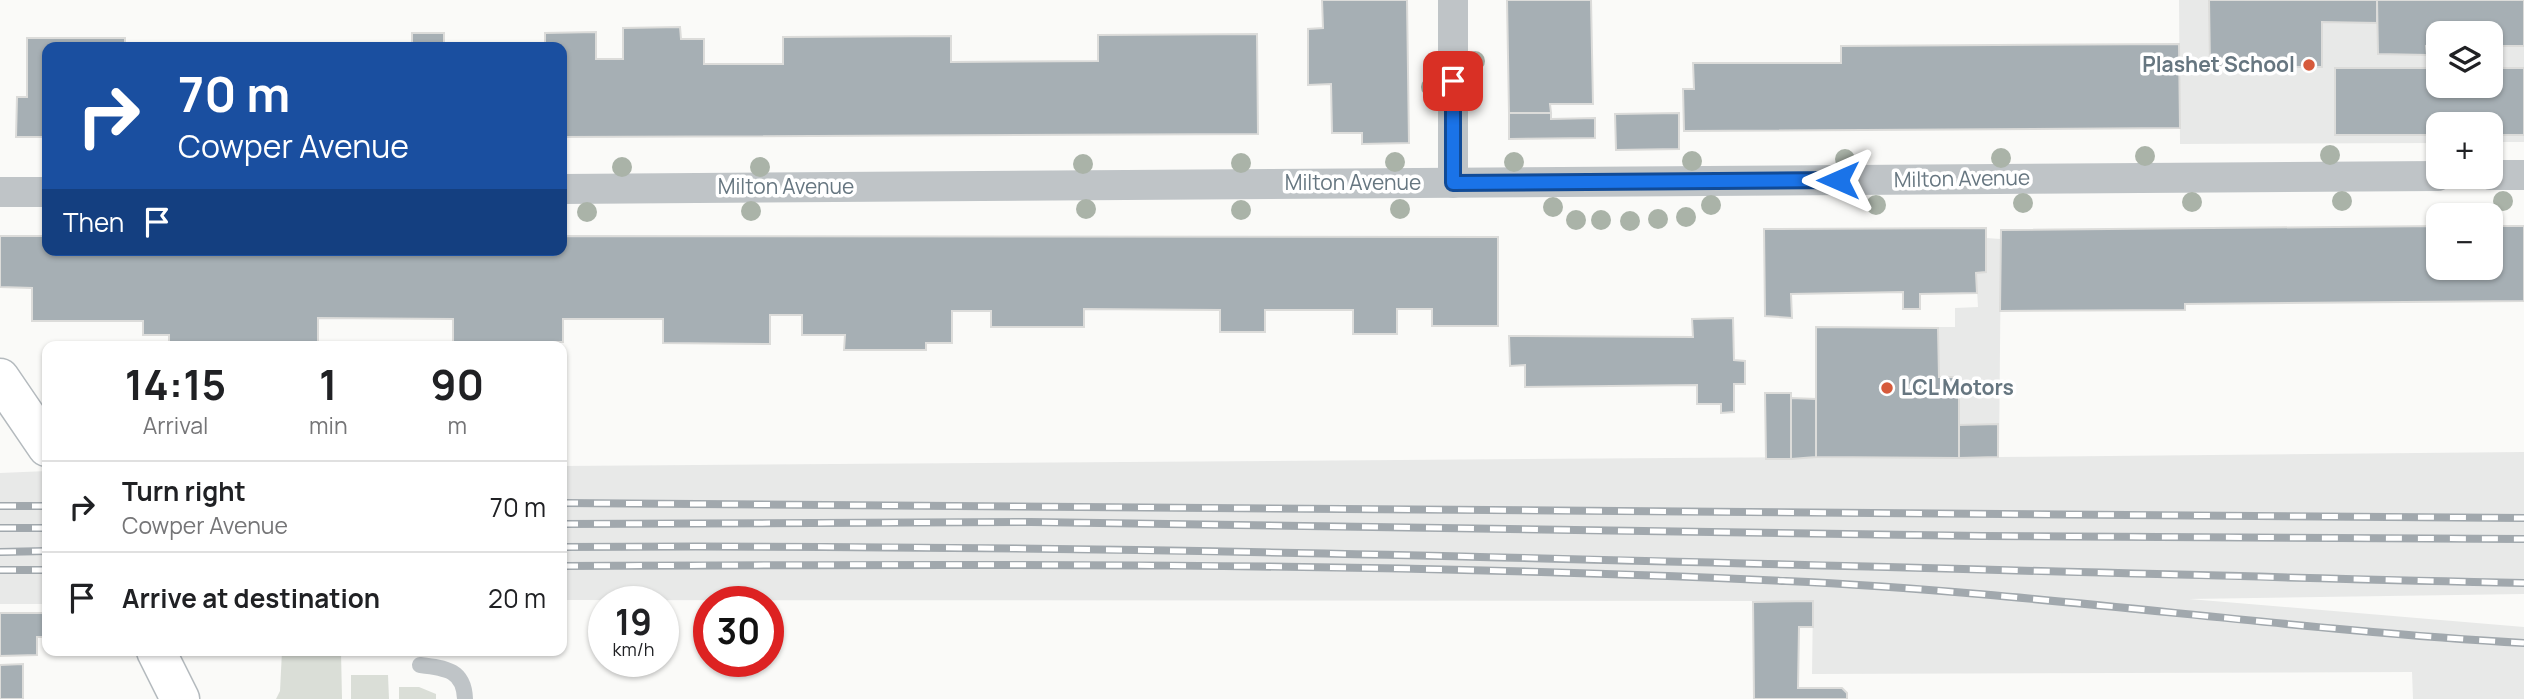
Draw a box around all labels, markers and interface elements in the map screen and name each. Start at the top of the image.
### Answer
map controls [2426,21,2503,280]
button: layers [2426,21,2503,98]
place label: Plashet School [2142,50,2295,78]
pin [1423,51,1483,111]
marker: Plashet School [2301,57,2317,73]
text: 70 m [178,60,290,127]
icon: arrive [1434,62,1472,100]
icon: right [63,70,154,161]
button: + [2426,112,2503,189]
text: Cowper Avenue [178,124,409,168]
position arrow [1801,143,1875,217]
street label: Milton Avenue [1894,163,2030,193]
street label: Milton Avenue [1285,168,1421,196]
street label: Milton Avenue [718,172,854,200]
icon: arrive [138,203,176,241]
button: − [2426,203,2503,280]
text: Then [63,204,124,240]
text: 14:15 [125,355,226,413]
text: 1 [319,355,337,413]
text: 90 [430,355,484,413]
place label: LCL Motors [1901,373,2014,401]
marker: LCL Motors [1879,380,1895,396]
text: Arrival [143,409,208,441]
text: min [309,409,348,441]
text: m [448,409,467,441]
text: Turn right [122,473,246,509]
icon: right [63,488,101,526]
text: 70 m [490,489,546,525]
text: Cowper Avenue [122,509,288,541]
icon: arrive [63,579,101,617]
text: Arrive at destination [122,580,380,616]
text: 20 m [488,580,546,616]
speed limit sign: 30 [693,586,784,677]
text: 19 [615,598,652,646]
text: km/h [613,637,654,661]

